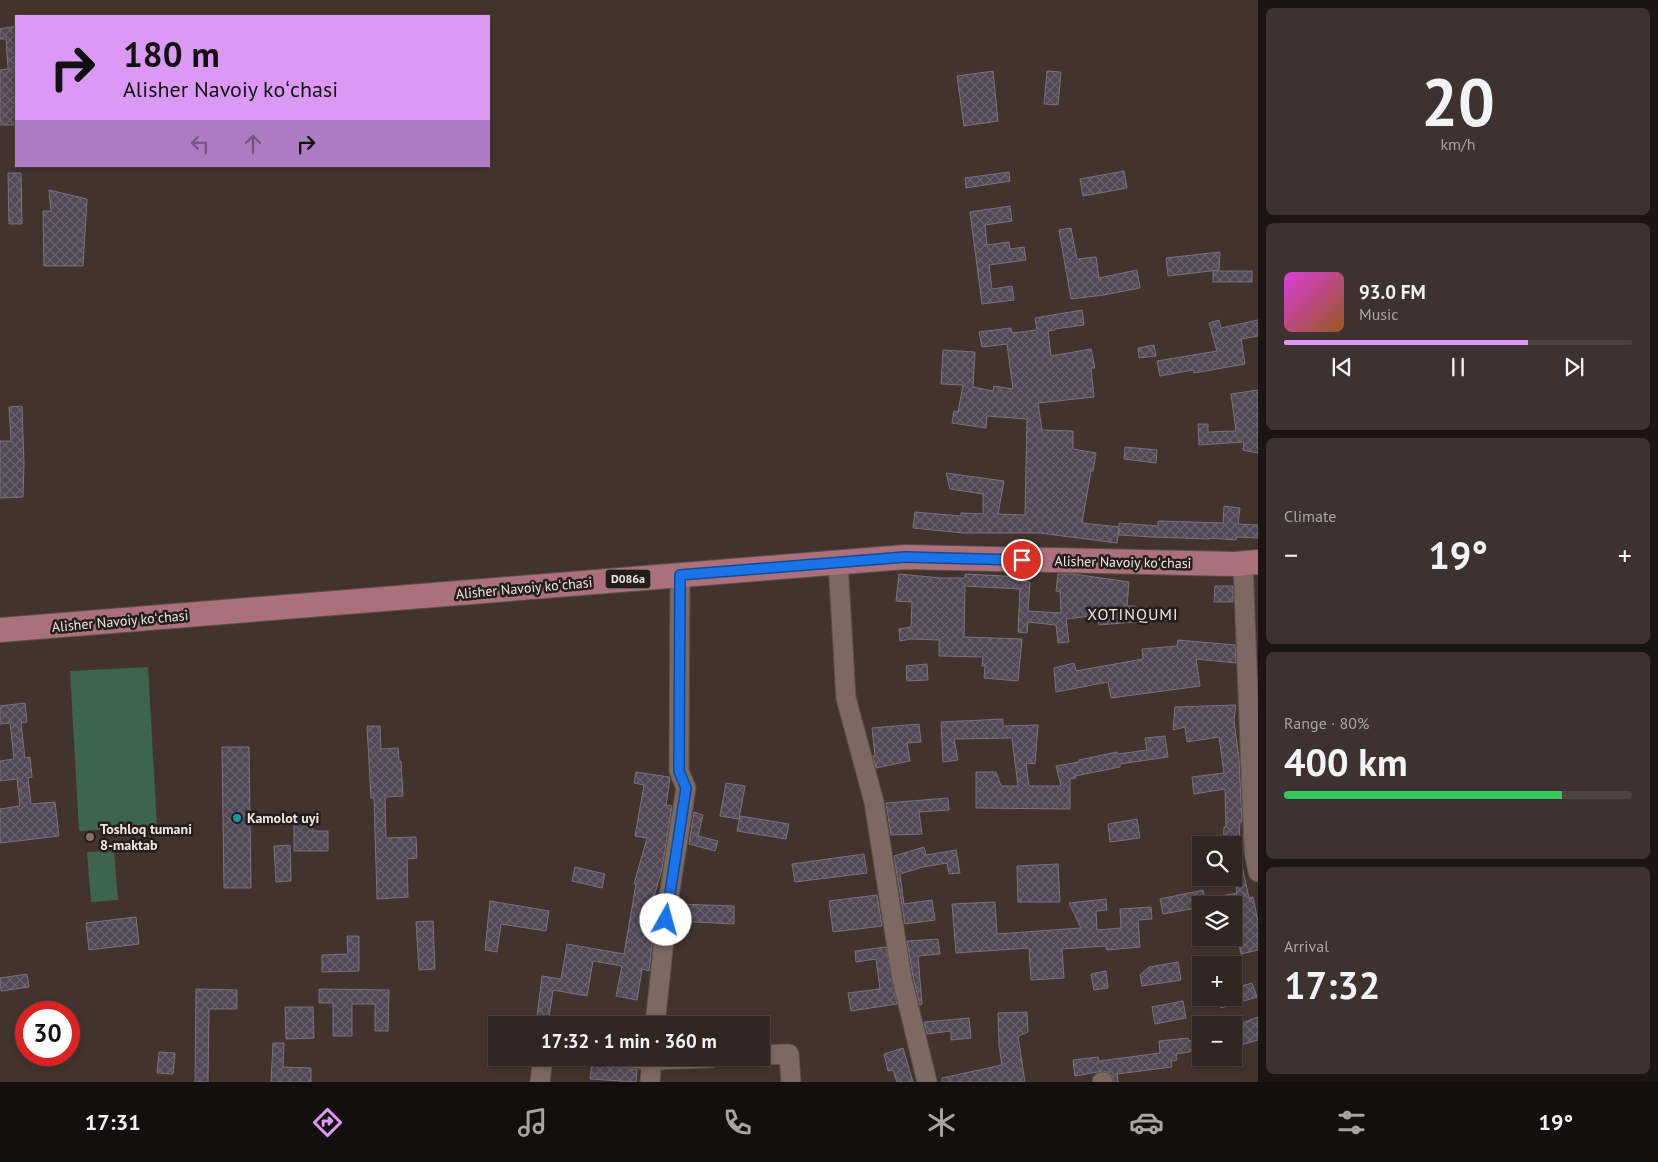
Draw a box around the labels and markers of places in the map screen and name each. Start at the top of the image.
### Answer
pin [1001,539,1043,581]
place label: Kamolot uyi [247,809,319,827]
marker: Kamolot uyi [231,812,243,824]
place label: Toshloq tumani 8-maktab [100,820,192,854]
marker: Toshloq tumani 8-maktab [84,831,96,843]

